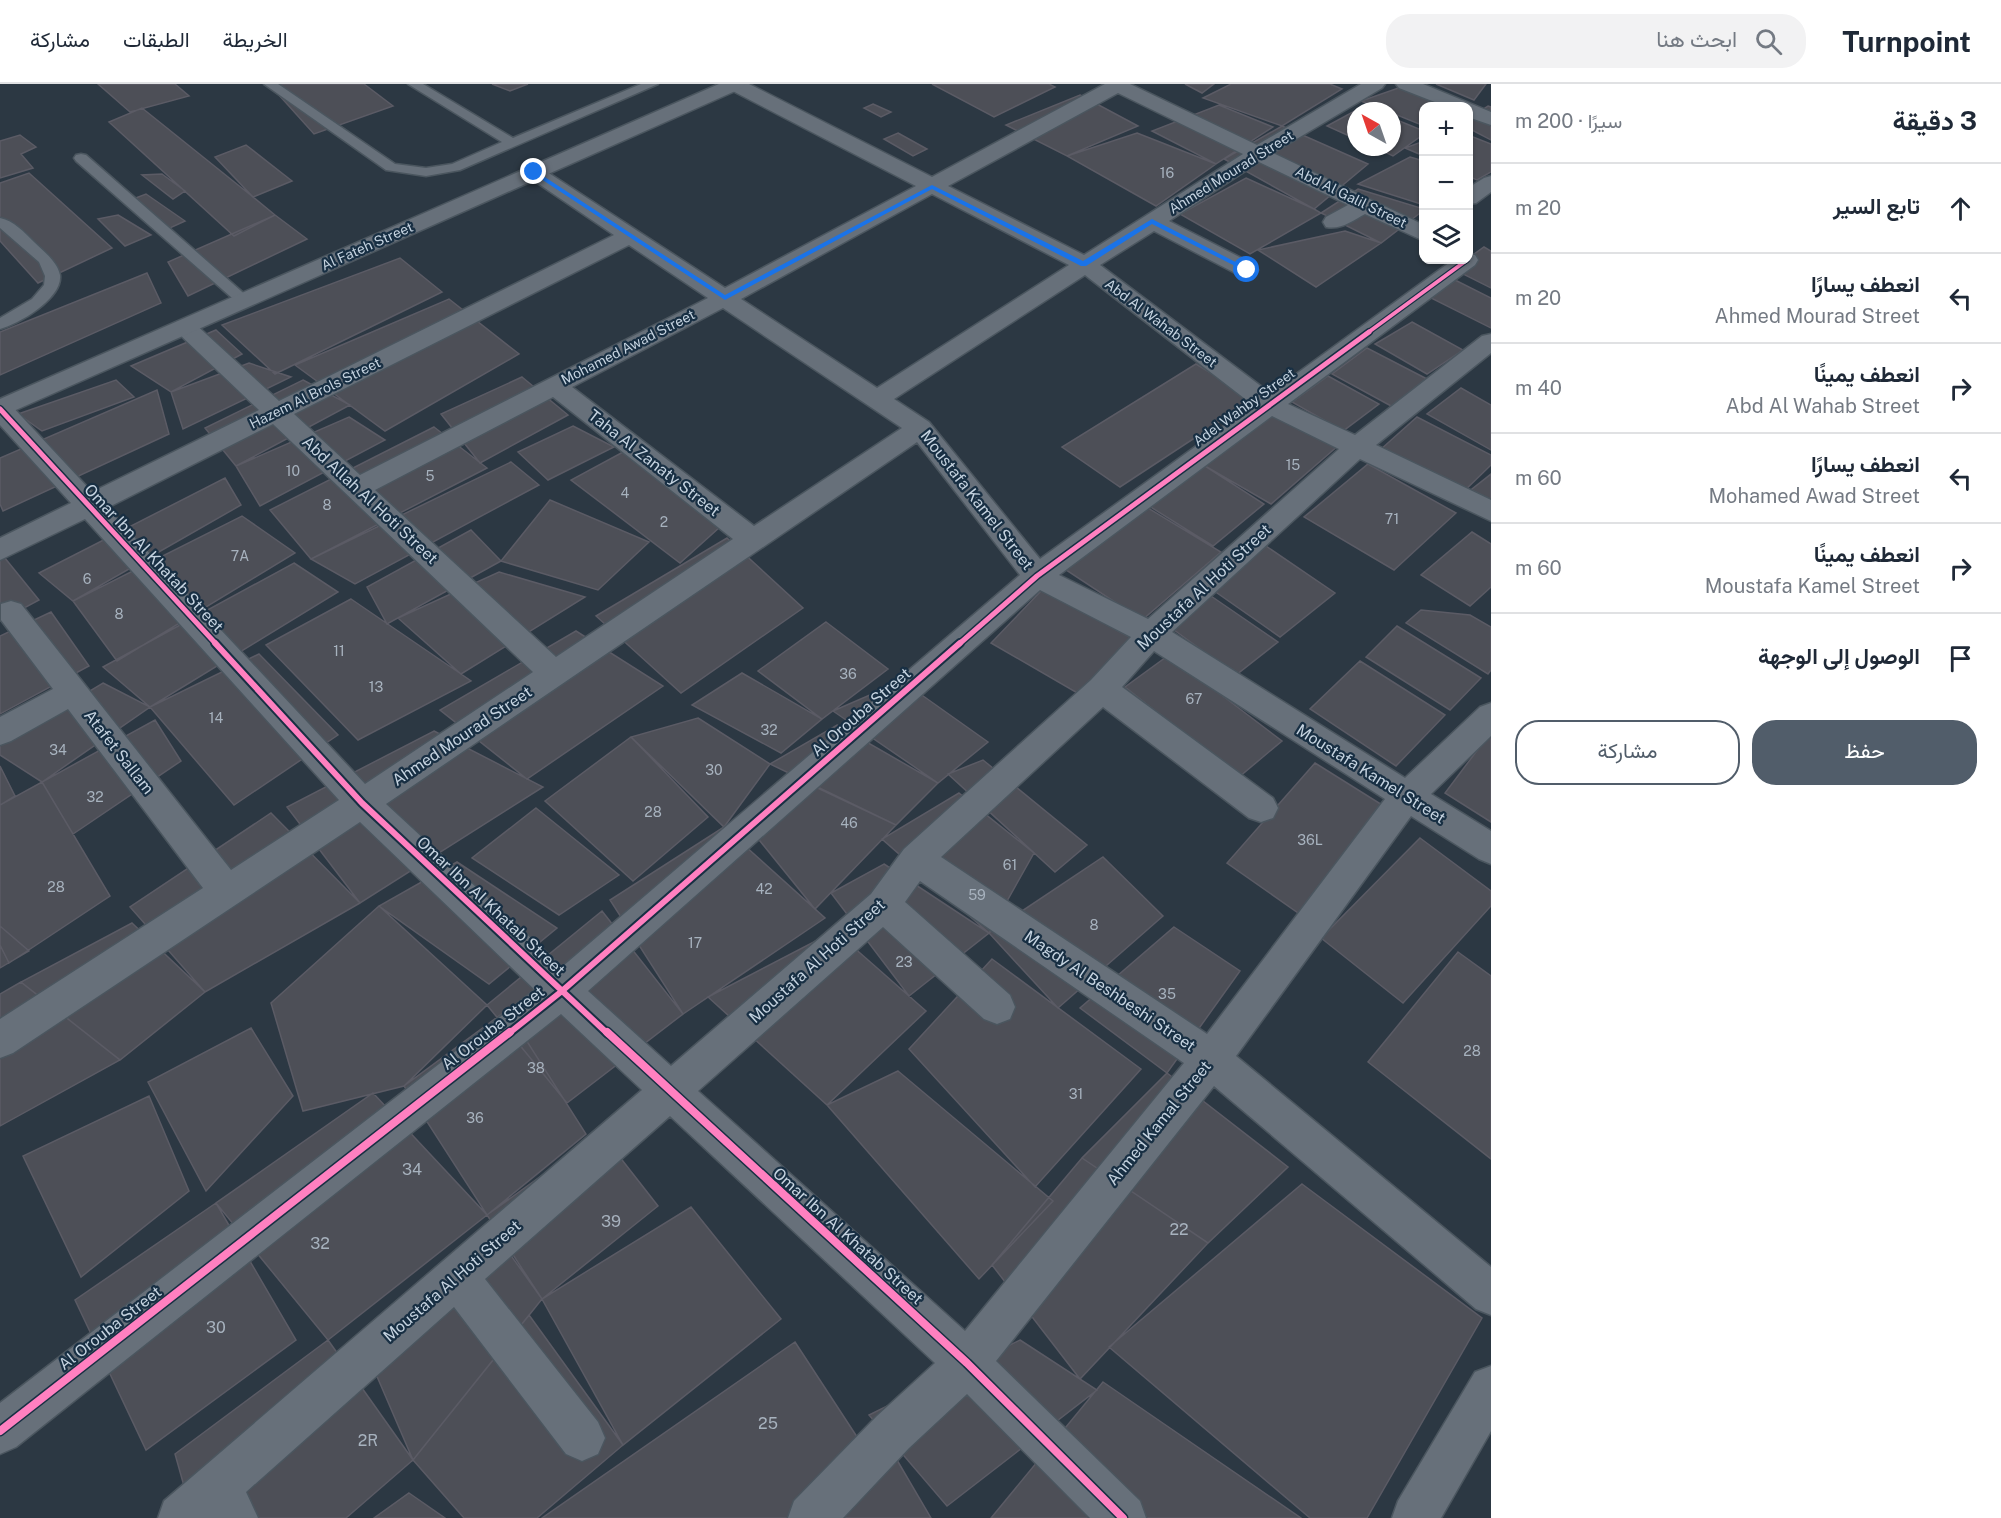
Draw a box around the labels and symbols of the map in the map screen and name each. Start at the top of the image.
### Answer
north arrow [1347,102,1401,156]
street label: Ahmed Mourad Street [1166,127,1296,217]
route end [520,158,546,184]
street label: Abd Al Galil Street [1293,163,1409,231]
house number: 16 [1160,165,1174,181]
street label: Al Fateh Street [319,219,415,273]
route start [1233,256,1259,282]
street label: Abd Al Wahab Street [1102,276,1220,370]
street label: Mohamed Awad Street [558,306,698,388]
street label: Hazem Al Brols Street [247,354,383,432]
street label: Adel Wahby Street [1190,365,1298,449]
street label: Taha Al Zanaty Street [584,406,724,520]
street label: Moustafa Kamel Street [917,426,1037,574]
street label: Abd Allah Al Hoti Street [298,432,442,568]
house number: 15 [1286,457,1300,473]
house number: 10 [286,463,300,479]
house number: 5 [426,468,435,484]
street label: Omar Ibn Al Khatab Street [80,480,228,636]
house number: 4 [621,485,630,501]
house number: 8 [322,497,332,513]
house number: 71 [1385,511,1399,527]
house number: 2 [660,514,668,530]
street label: Moustafa Al Hoti Street [1133,520,1275,654]
house number: 7A [231,548,249,564]
house number: 6 [83,571,92,587]
house number: 8 [114,606,124,622]
house number: 11 [333,643,345,659]
street label: Al Orouba Street [808,664,914,760]
house number: 36 [839,666,857,682]
house number: 13 [369,679,383,695]
street label: Ahmed Mourad Street [389,682,535,790]
house number: 67 [1186,691,1202,707]
street label: Atafet Sallam [80,706,158,798]
house number: 14 [209,710,223,726]
street label: Moustafa Kamel Street [1293,720,1449,828]
house number: 32 [760,722,778,738]
house number: 34 [49,742,67,758]
house number: 30 [705,762,723,778]
house number: 32 [86,789,104,805]
house number: 28 [644,804,662,820]
house number: 46 [840,815,858,831]
street label: Omar Ibn Al Khatab Street [413,832,569,980]
house number: 36L [1297,832,1323,848]
house number: 61 [1003,857,1017,873]
house number: 28 [47,879,65,895]
house number: 42 [755,881,773,897]
house number: 59 [968,887,986,903]
street label: Moustafa Al Hoti Street [745,895,889,1027]
house number: 8 [1089,917,1099,933]
street label: Magdy Al Beshbeshi Street [1021,927,1199,1055]
house number: 17 [688,935,702,951]
house number: 23 [895,954,913,970]
street label: Al Orouba Street [438,982,548,1074]
house number: 35 [1158,986,1176,1002]
house number: 28 [1463,1043,1481,1059]
street label: Ahmed Kamal Street [1103,1057,1215,1189]
house number: 38 [527,1060,545,1076]
house number: 31 [1069,1086,1083,1102]
house number: 36 [466,1110,484,1126]
house number: 34 [402,1160,422,1179]
street label: Omar Ibn Al Khatab Street [769,1164,927,1308]
house number: 39 [601,1212,621,1231]
street label: Moustafa Al Hoti Street [379,1216,525,1346]
house number: 22 [1169,1220,1189,1239]
house number: 32 [310,1234,330,1253]
street label: Al Orouba Street [55,1282,165,1374]
house number: 30 [206,1318,226,1337]
house number: 25 [758,1414,778,1433]
house number: 2R [358,1431,378,1450]

